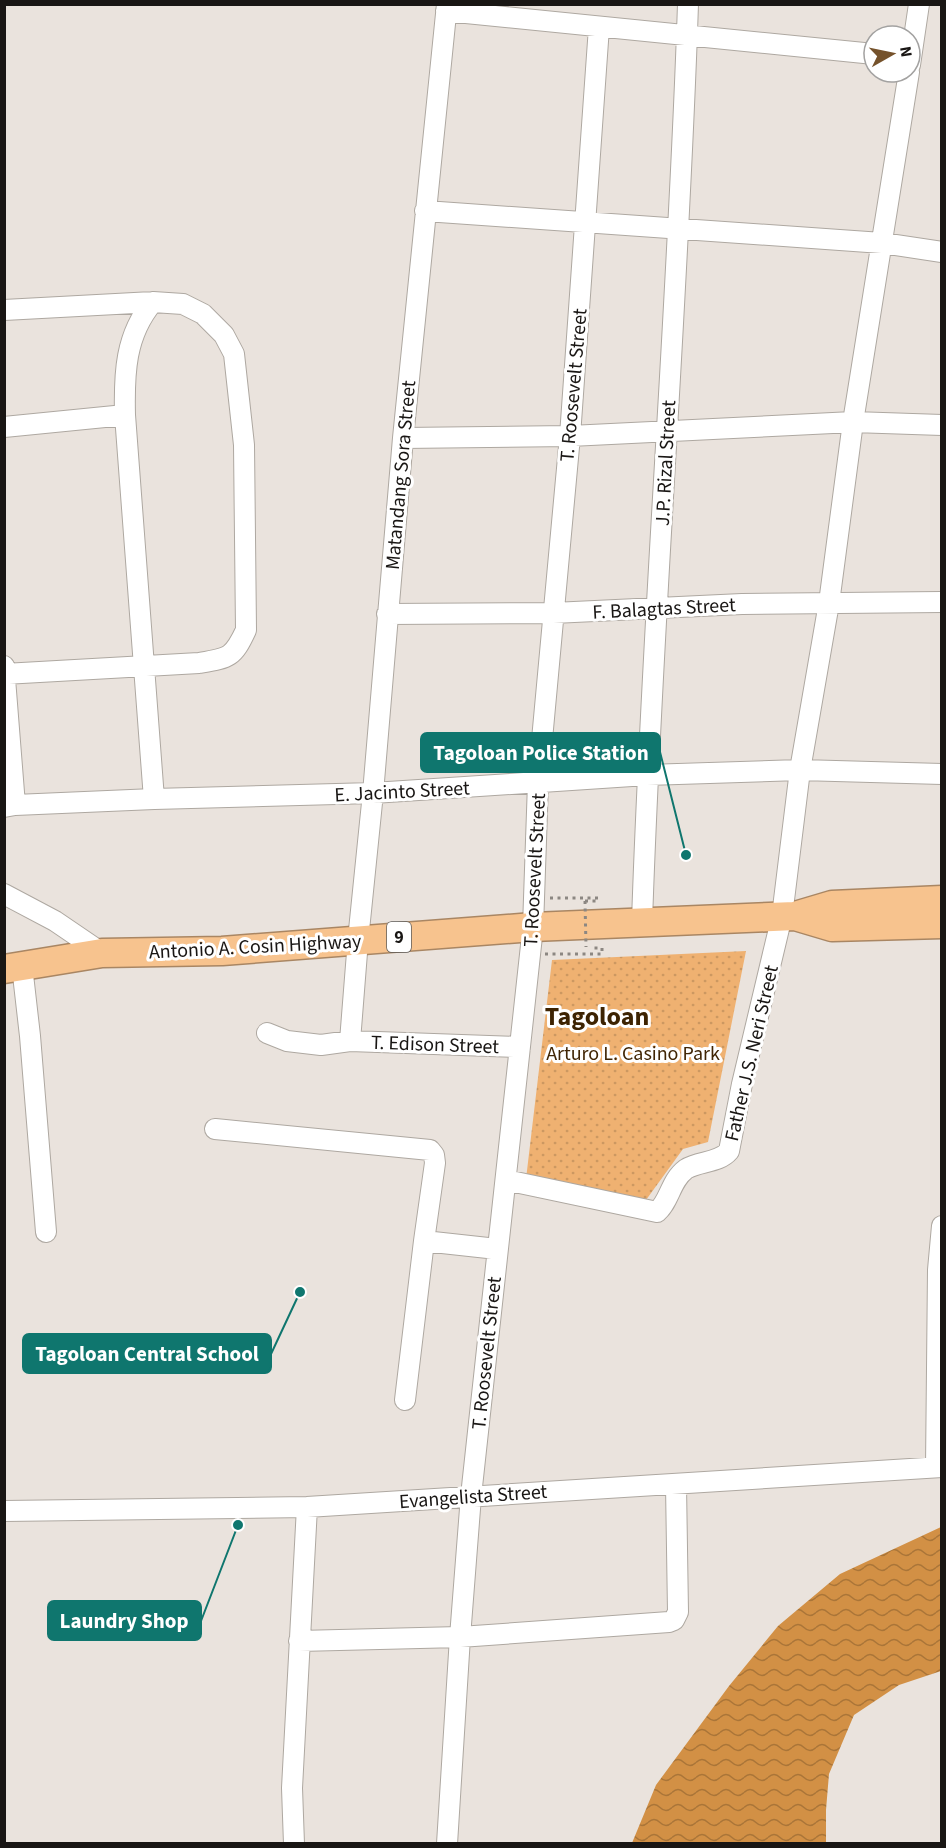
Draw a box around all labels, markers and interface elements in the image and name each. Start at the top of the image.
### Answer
north arrow [862,24,922,84]
text: N [894,45,918,59]
street label: T. Roosevelt Street [553,307,595,463]
street label: Matandang Sora Street [379,379,423,571]
street label: J.P. Rizal Street [649,399,683,527]
street label: F. Balagtas Street [592,591,737,627]
callout: Tagoloan Police Station [421,733,660,772]
text: Tagoloan Police Station [433,738,649,768]
street label: E. Jacinto Street [334,774,471,810]
street label: T. Roosevelt Street [517,792,553,948]
road number: 9 [387,922,411,952]
street label: Antonio A. Cosin Highway [148,927,363,967]
street label: Father J.S. Neri Street [718,962,786,1144]
district label: Tagoloan [545,998,649,1035]
street label: T. Edison Street [370,1029,500,1061]
park label: Arturo L. Casino Park [546,1040,720,1068]
street label: T. Roosevelt Street [465,1275,509,1431]
callout: Tagoloan Central School [23,1334,271,1373]
text: Tagoloan Central School [35,1339,259,1369]
street label: Evangelista Street [398,1478,548,1516]
callout: Laundry Shop [48,1601,201,1640]
text: Laundry Shop [60,1606,188,1636]

